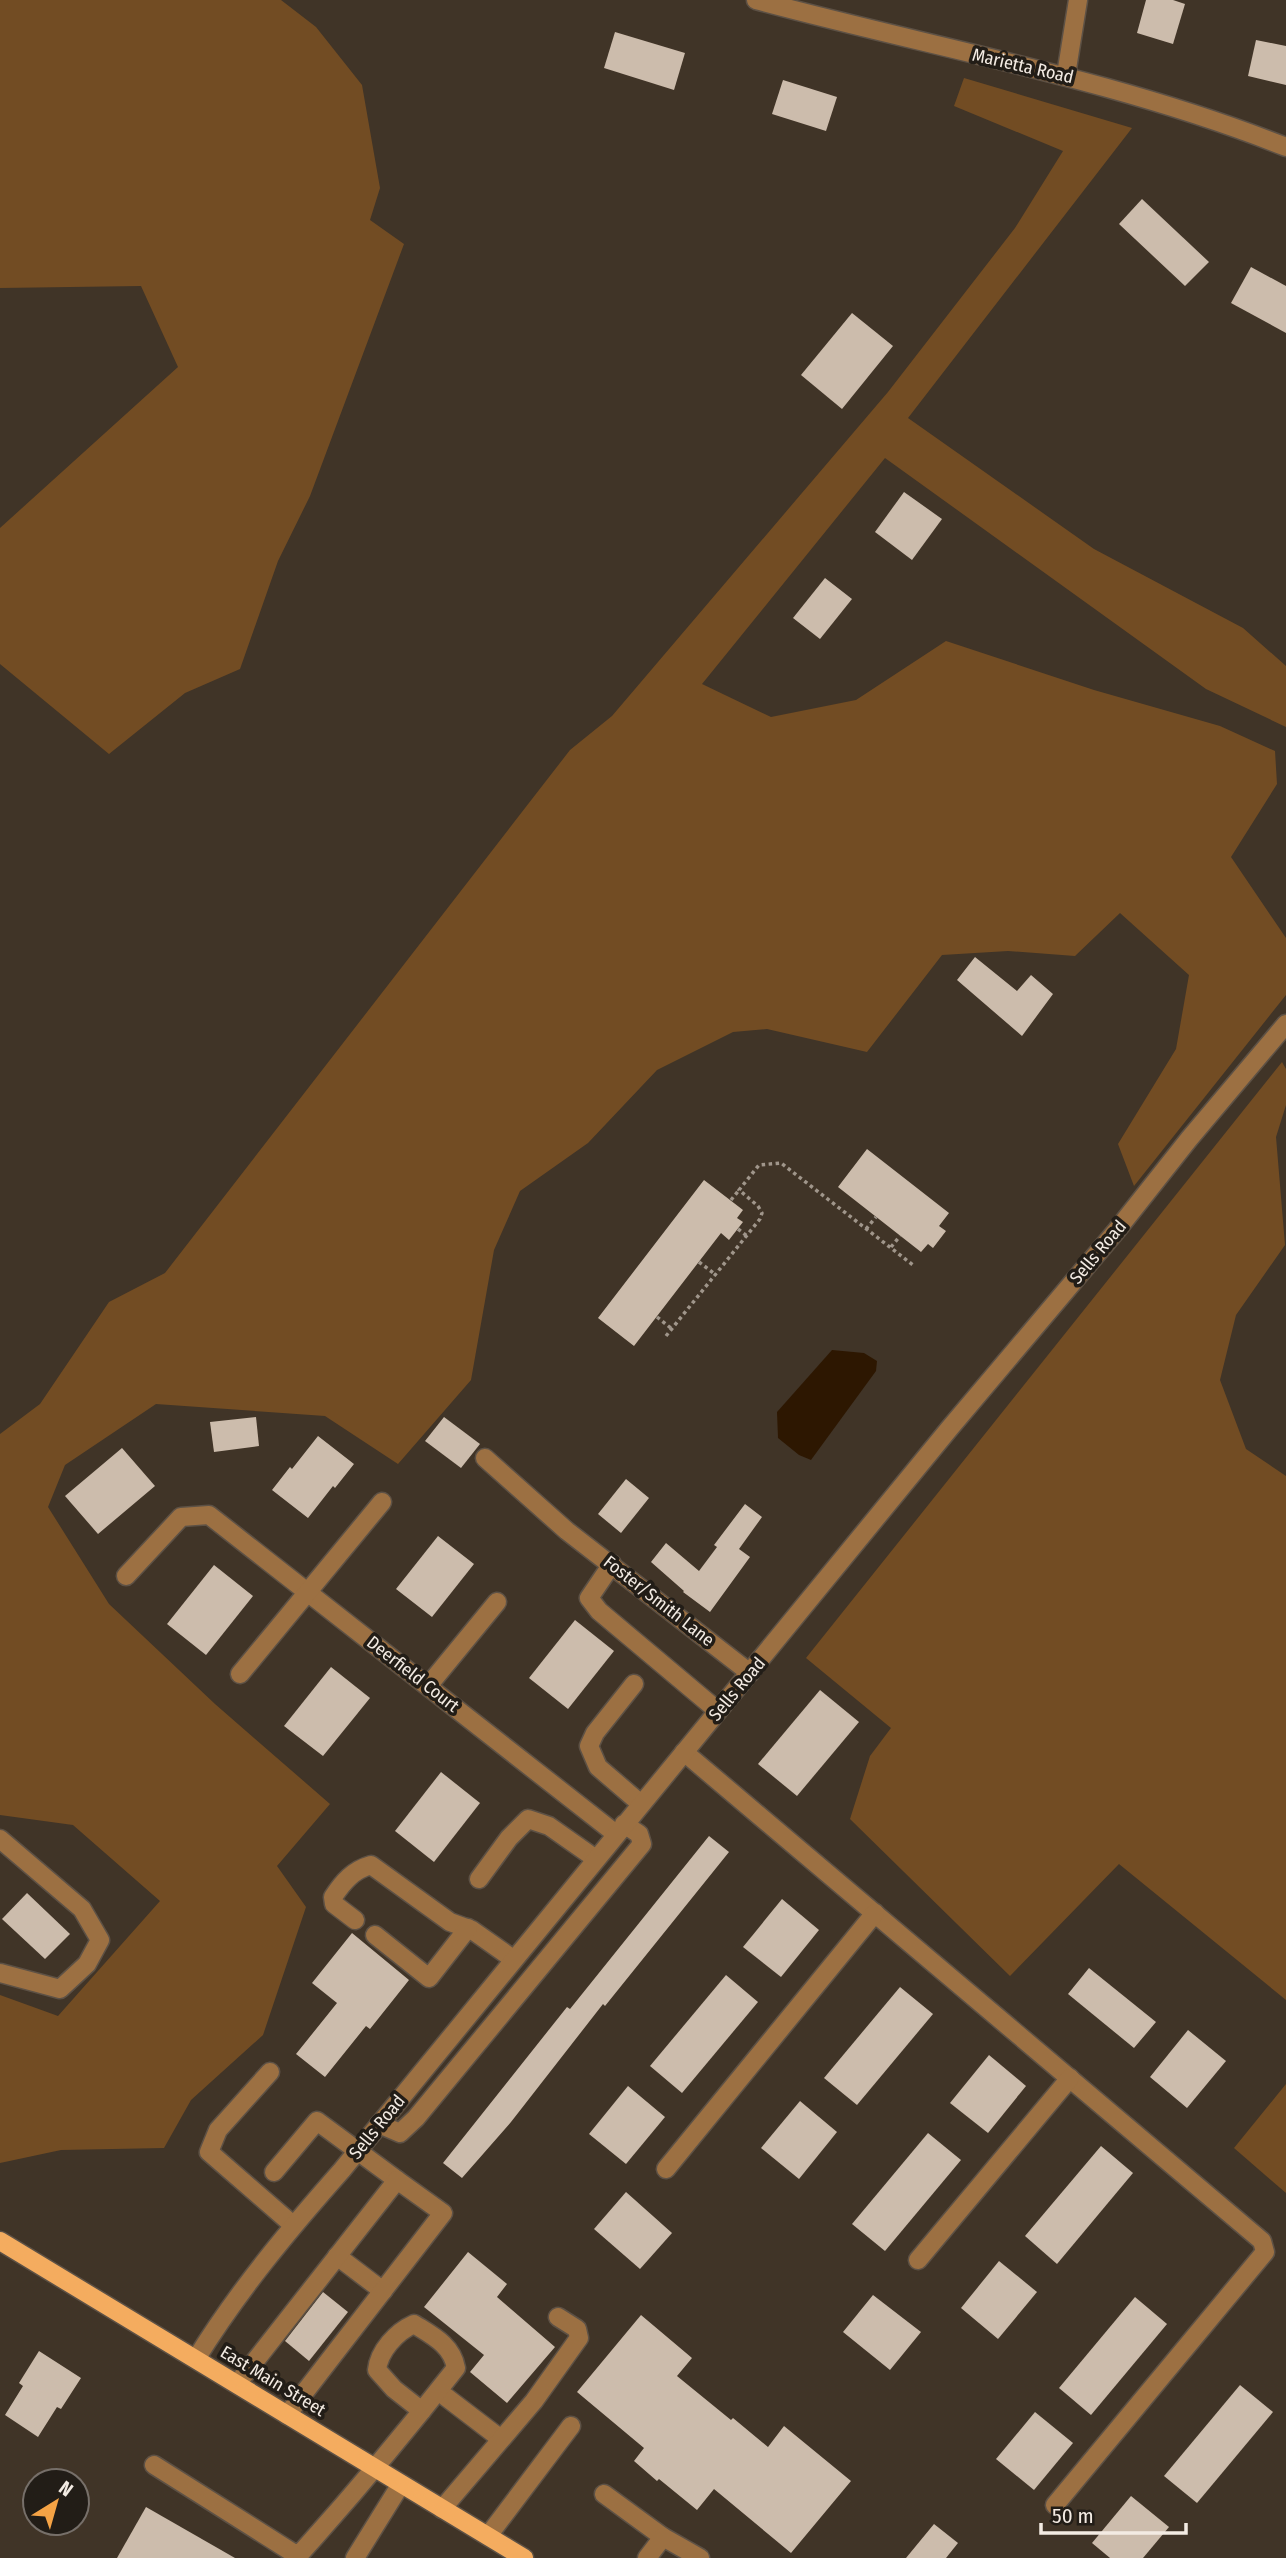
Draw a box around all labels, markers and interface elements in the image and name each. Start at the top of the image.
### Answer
street label: Marietta Road [970,44,1076,88]
street label: Sells Road [1065,1216,1131,1288]
street label: Foster/Smith Lane [599,1551,719,1651]
street label: Deerfield Court [362,1631,464,1717]
street label: Sells Road [704,1653,770,1725]
street label: Sells Road [344,2090,410,2164]
street label: East Main Street [216,2341,330,2421]
north arrow [21,2467,91,2537]
text: N [54,2476,77,2501]
scale bar [1041,2492,1186,2536]
text: 50 m [1052,2503,1094,2529]

